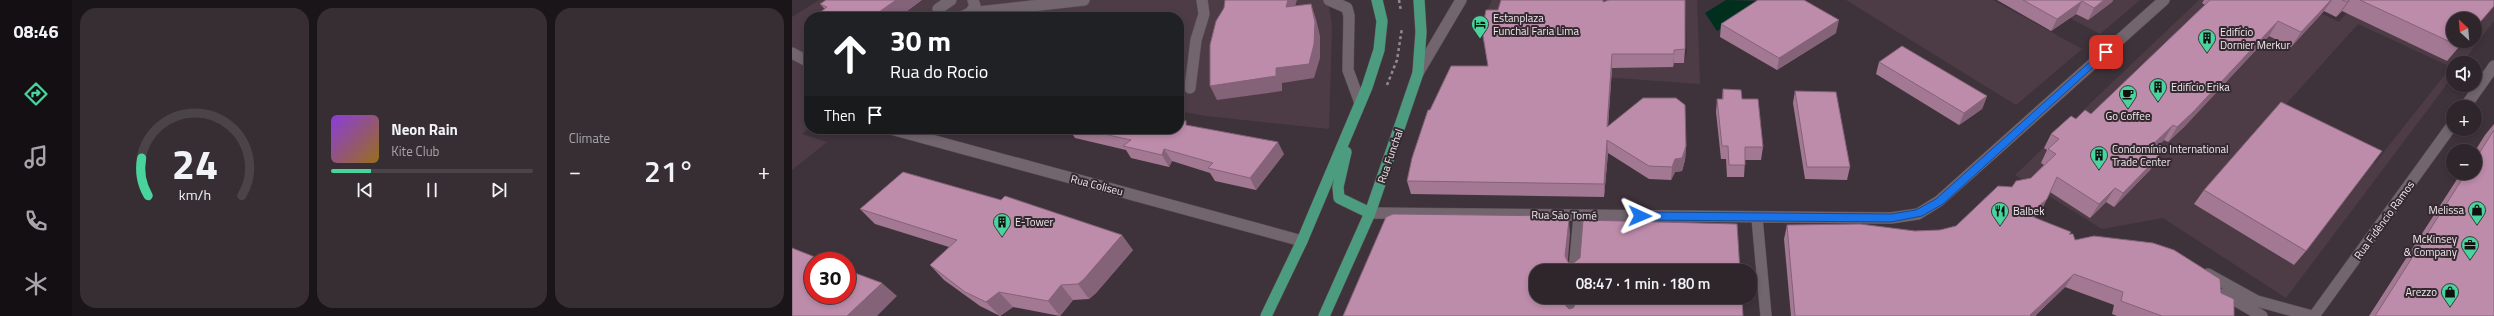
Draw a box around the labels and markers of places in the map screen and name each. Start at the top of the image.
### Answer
place label: Estanplaza Funchal Faria Lima [1493,10,1579,39]
hotel icon: Estanplaza Funchal Faria Lima [1470,14,1490,39]
place label: Edifício Dornier Merkur [2220,24,2290,53]
building icon: Edifício Dornier Merkur [2197,28,2217,53]
pin [2089,35,2123,69]
building icon: Edifício Erika [2148,77,2168,102]
place label: Edifício Erika [2171,79,2230,95]
cafe icon: Go Coffee [2118,84,2138,109]
place label: Go Coffee [2106,108,2151,124]
place label: Condomínio International Trade Center [2112,141,2229,170]
building icon: Condomínio International Trade Center [2089,145,2109,170]
shop icon: Melissa [2467,200,2487,225]
restaurant icon: Balbek [1990,201,2010,226]
place label: Melissa [2429,202,2464,218]
place label: Balbek [2013,203,2045,219]
building icon: E-Tower [992,212,1012,237]
place label: E-Tower [1015,214,1053,230]
place label: McKinsey & Company [2404,231,2458,260]
office icon: McKinsey & Company [2460,235,2480,260]
shop icon: Arezzo [2440,282,2460,307]
place label: Arezzo [2405,284,2437,300]

